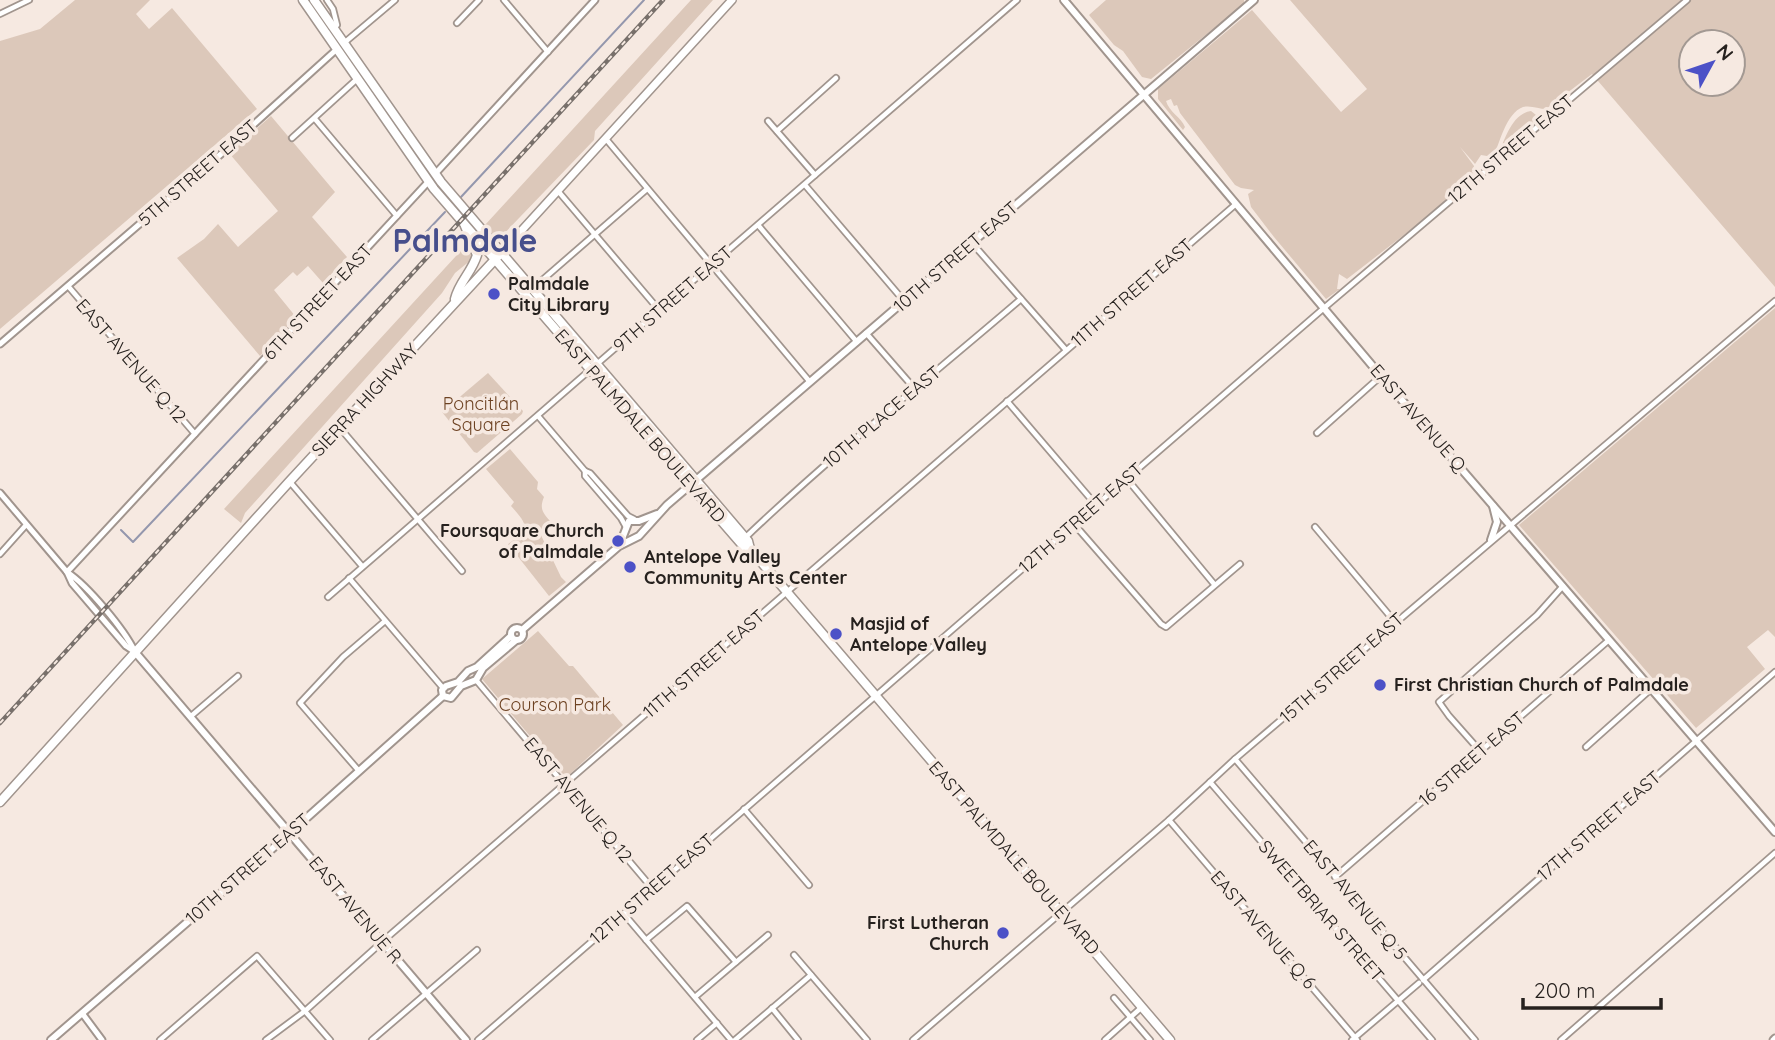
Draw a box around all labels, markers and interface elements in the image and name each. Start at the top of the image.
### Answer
north arrow [1677,28,1747,98]
text: N [1711,39,1739,65]
street label: 12TH STREET EAST [1443,89,1578,208]
street label: 5TH STREET EAST [133,114,262,231]
street label: 10TH STREET EAST [889,196,1023,317]
district label: Palmdale [393,220,537,260]
street label: 11TH STREET EAST [1066,233,1197,352]
street label: 6TH STREET EAST [258,239,377,365]
street label: 9TH STREET EAST [608,240,737,357]
place label: Palmdale City Library [508,272,609,316]
marker: Palmdale City Library [486,286,502,302]
street label: EAST AVENUE Q 12 [71,294,191,427]
street label: EAST PALMDALE BOULEVARD [550,324,731,527]
street label: SIERRA HIGHWAY [306,338,423,461]
street label: EAST AVENUE Q [1365,359,1472,477]
street label: 10TH PLACE EAST [818,360,946,473]
park label: Poncitlán Square [443,392,519,436]
street label: 12TH STREET EAST [1014,457,1148,578]
place label: Foursquare Church of Palmdale [440,519,604,563]
marker: Foursquare Church of Palmdale [610,533,626,549]
place label: Antelope Valley Community Arts Center [644,545,847,589]
marker: Antelope Valley Community Arts Center [622,559,638,575]
street label: 11TH STREET EAST [638,604,769,723]
street label: 15TH STREET EAST [1275,607,1409,728]
place label: Masjid of Antelope Valley [850,612,987,656]
marker: Masjid of Antelope Valley [828,626,844,642]
place label: First Christian Church of Palmdale [1394,673,1689,696]
marker: First Christian Church of Palmdale [1372,677,1388,693]
park label: Courson Park [499,693,611,716]
street label: 16 STREET EAST [1414,706,1530,811]
street label: EAST AVENUE Q 12 [519,732,638,867]
street label: EAST PALMDALE BOULEVARD [924,756,1105,959]
street label: 17TH STREET EAST [1532,765,1665,886]
street label: 10TH STREET EAST [181,808,315,929]
street label: 12TH STREET EAST [585,828,719,949]
street label: SWEETBRIAR STREET [1254,835,1389,986]
street label: EAST AVENUE Q 5 [1298,835,1412,964]
street label: EAST AVENUE R [304,851,407,968]
street label: EAST AVENUE Q 6 [1206,866,1321,994]
place label: First Lutheran Church [867,911,989,955]
marker: First Lutheran Church [995,925,1011,941]
scale bar [1523,967,1661,1011]
text: 200 m [1534,977,1596,1003]

